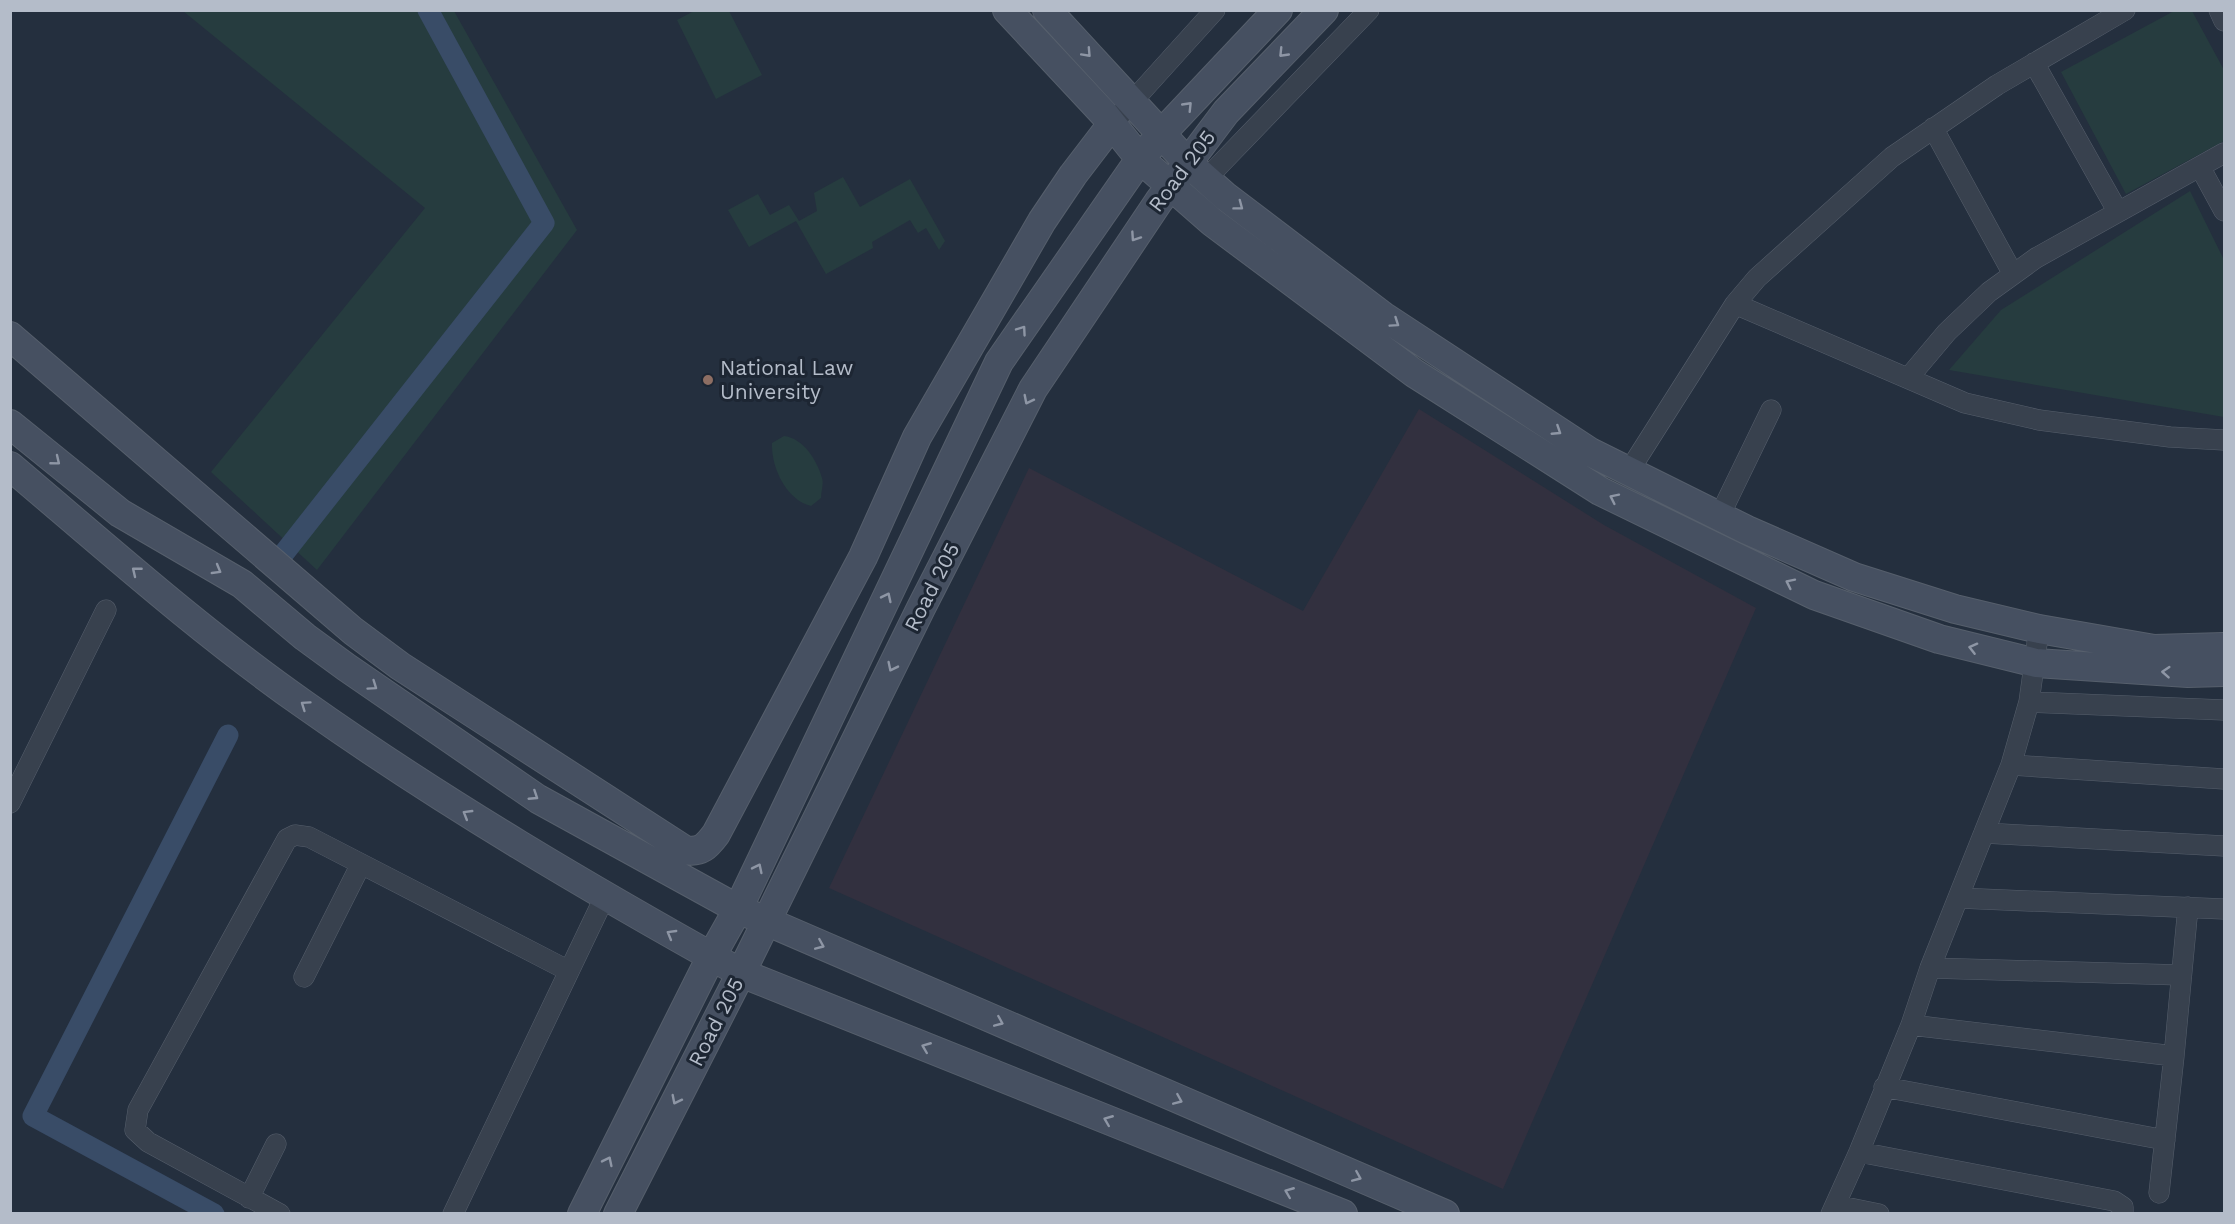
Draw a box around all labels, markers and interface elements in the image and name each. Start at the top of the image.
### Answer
one-way arrow [1280,45,1291,56]
one-way arrow [1080,47,1091,57]
one-way arrow [1180,102,1191,113]
street label: Road 205 [1143,125,1220,217]
one-way arrow [1232,199,1243,210]
one-way arrow [1131,230,1142,241]
one-way arrow [1388,316,1399,327]
one-way arrow [1015,325,1026,336]
place label: National Law University [720,355,853,404]
marker: National Law University [701,373,715,387]
one-way arrow [1024,393,1035,404]
one-way arrow [1551,423,1562,434]
one-way arrow [49,454,60,465]
one-way arrow [1610,494,1621,505]
street label: Road 205 [899,538,964,635]
one-way arrow [211,562,221,574]
one-way arrow [132,568,143,579]
one-way arrow [1785,579,1796,590]
one-way arrow [880,593,892,604]
one-way arrow [1968,642,1978,655]
one-way arrow [887,661,899,672]
one-way arrow [2162,665,2171,678]
one-way arrow [367,679,378,690]
one-way arrow [301,701,312,712]
one-way arrow [527,789,538,800]
one-way arrow [463,809,473,821]
one-way arrow [750,863,762,874]
one-way arrow [667,930,677,941]
one-way arrow [814,938,825,950]
street label: Road 205 [683,973,748,1070]
one-way arrow [993,1015,1004,1027]
one-way arrow [922,1042,933,1054]
one-way arrow [1172,1093,1183,1105]
one-way arrow [672,1094,683,1105]
one-way arrow [1103,1114,1113,1127]
one-way arrow [601,1157,613,1168]
one-way arrow [1351,1170,1362,1182]
one-way arrow [1284,1187,1295,1199]

